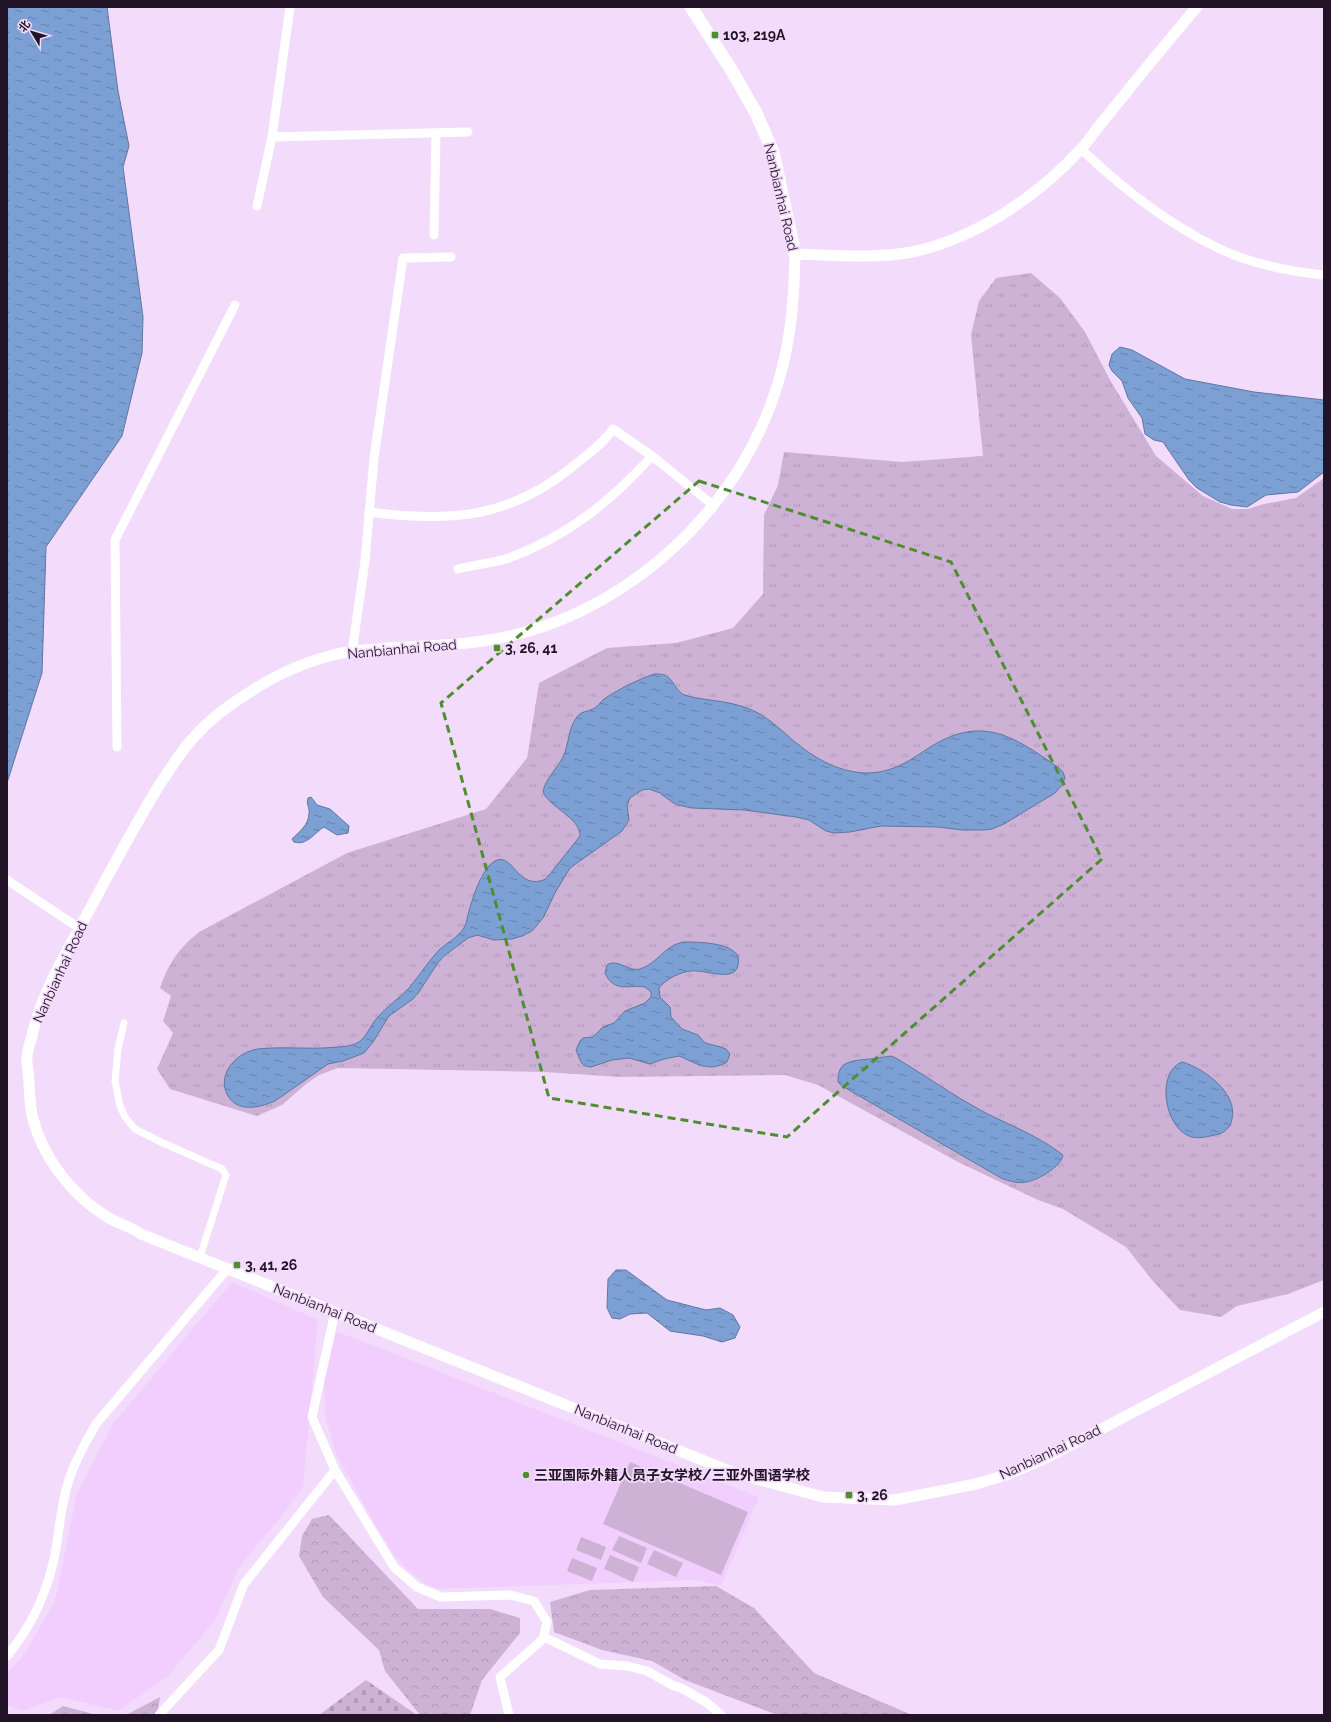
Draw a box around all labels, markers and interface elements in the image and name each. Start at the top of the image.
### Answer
north arrow [12,12,52,52]
text: 北 [16,18,33,34]
place label: 103, 219A [723,27,786,43]
marker: 103, 219A [710,30,720,40]
street label: Nanbianhai Road [761,142,801,252]
street label: Nanbianhai Road [347,636,457,662]
place label: 3, 26, 41 [505,640,557,656]
marker: 3, 26, 41 [492,643,502,653]
street label: Nanbianhai Road [30,919,90,1025]
place label: 3, 41, 26 [245,1257,297,1273]
marker: 3, 41, 26 [232,1260,242,1270]
street label: Nanbianhai Road [271,1280,379,1336]
street label: Nanbianhai Road [572,1401,680,1457]
street label: Nanbianhai Road [997,1422,1103,1482]
place label: 三亚国际外籍人员子女学校/三亚外国语学校 [534,1467,810,1483]
marker: 三亚国际外籍人员子女学校/三亚外国语学校 [521,1470,531,1480]
place label: 3, 26 [857,1487,888,1503]
marker: 3, 26 [844,1490,854,1500]

